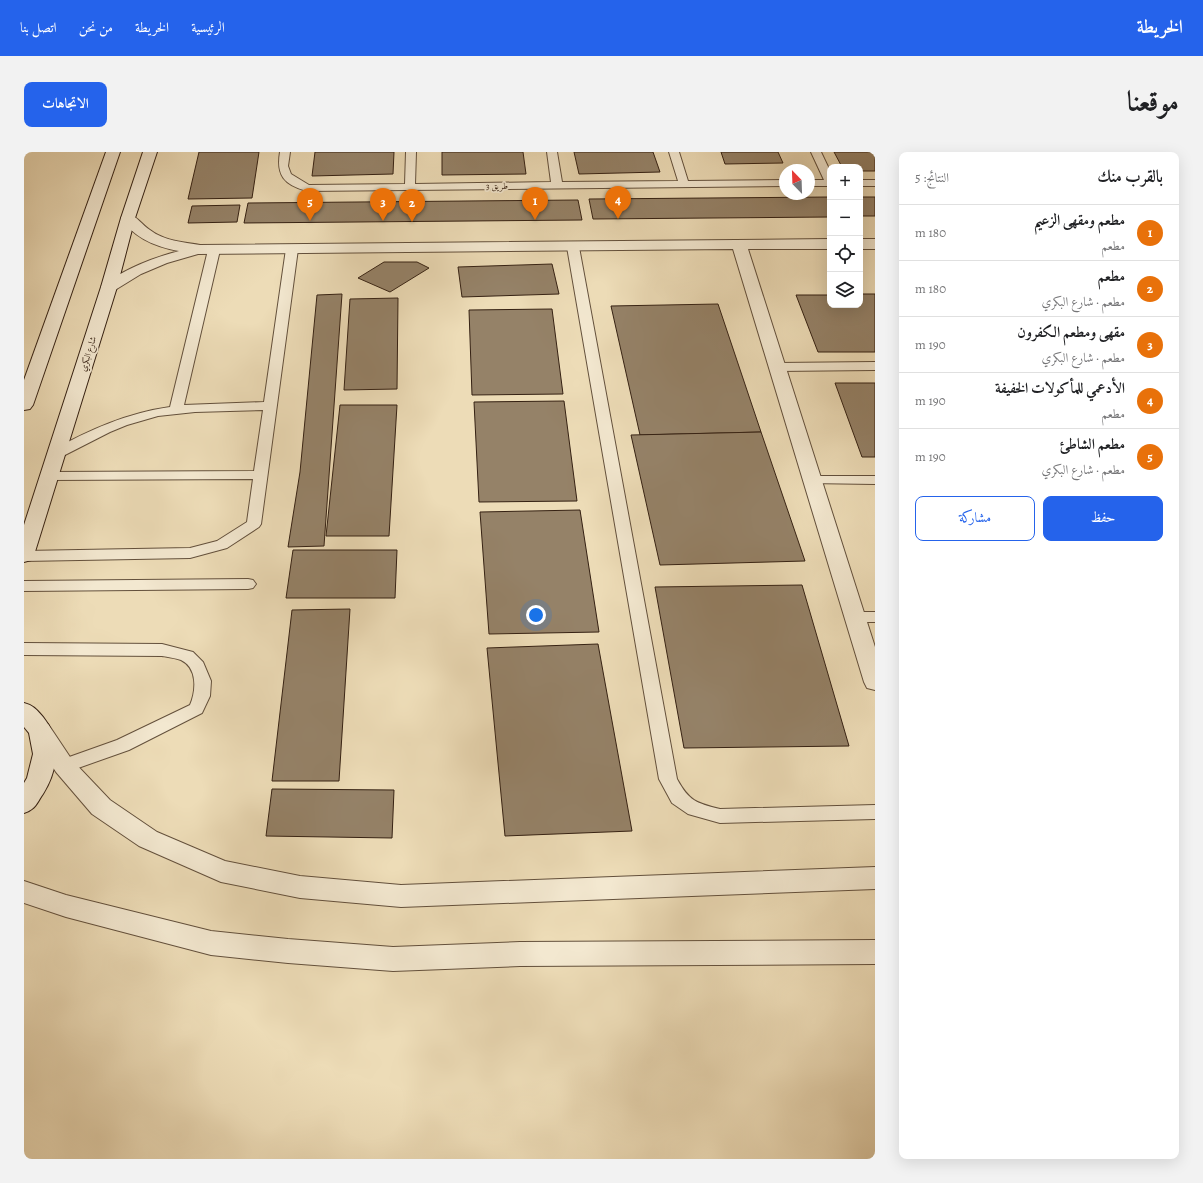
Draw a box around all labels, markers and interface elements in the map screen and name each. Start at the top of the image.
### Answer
text: الخريطة [1137,14,1183,40]
text: اتصل بنا [20,18,57,37]
text: من نحن [79,18,113,37]
text: الخريطة [135,18,169,37]
text: الرئيسية [191,18,225,37]
button: الاتجاهات [24,82,107,127]
text: موقعنا [1127,83,1179,121]
north arrow [779,164,815,200]
map controls [827,164,863,308]
button: + [827,164,863,200]
text: بالقرب منك [1097,165,1163,188]
text: النتائج: 5 [915,169,949,186]
street label: طريق 3 [486,180,508,192]
pin: 4 [605,186,631,219]
pin: 1 [522,187,548,220]
pin: 5 [297,188,323,221]
pin: 3 [370,188,396,221]
pin: 2 [399,189,425,222]
button: − [827,200,863,236]
text: مطعم ومقهى الزعيم [1034,210,1125,230]
text: 180 m [915,224,946,241]
text: 1 [1148,224,1152,241]
button: locate [827,236,863,272]
text: مطعم [1101,237,1125,254]
text: مطعم [1098,266,1125,286]
button: layers [827,272,863,308]
text: 180 m [915,280,946,297]
text: 2 [1147,280,1153,297]
text: مطعم · شارع البكري [1042,293,1125,310]
text: مقهى ومطعم الكفرون [1017,322,1125,342]
street label: شارع البكري [77,335,101,374]
text: 190 m [915,336,946,353]
text: 3 [1147,336,1153,353]
text: مطعم · شارع البكري [1042,349,1125,366]
text: الأدعمي للمأكولات الخفيفة [995,378,1125,398]
text: 190 m [915,392,946,409]
text: 4 [1147,392,1153,409]
text: مطعم [1101,405,1125,422]
text: مطعم الشاطئ [1060,434,1125,454]
text: 190 m [915,448,946,465]
text: 5 [1147,448,1153,465]
text: مطعم · شارع البكري [1042,461,1125,478]
button: مشاركة [915,496,1035,541]
button: حفظ [1043,496,1163,541]
your location [526,605,546,625]

